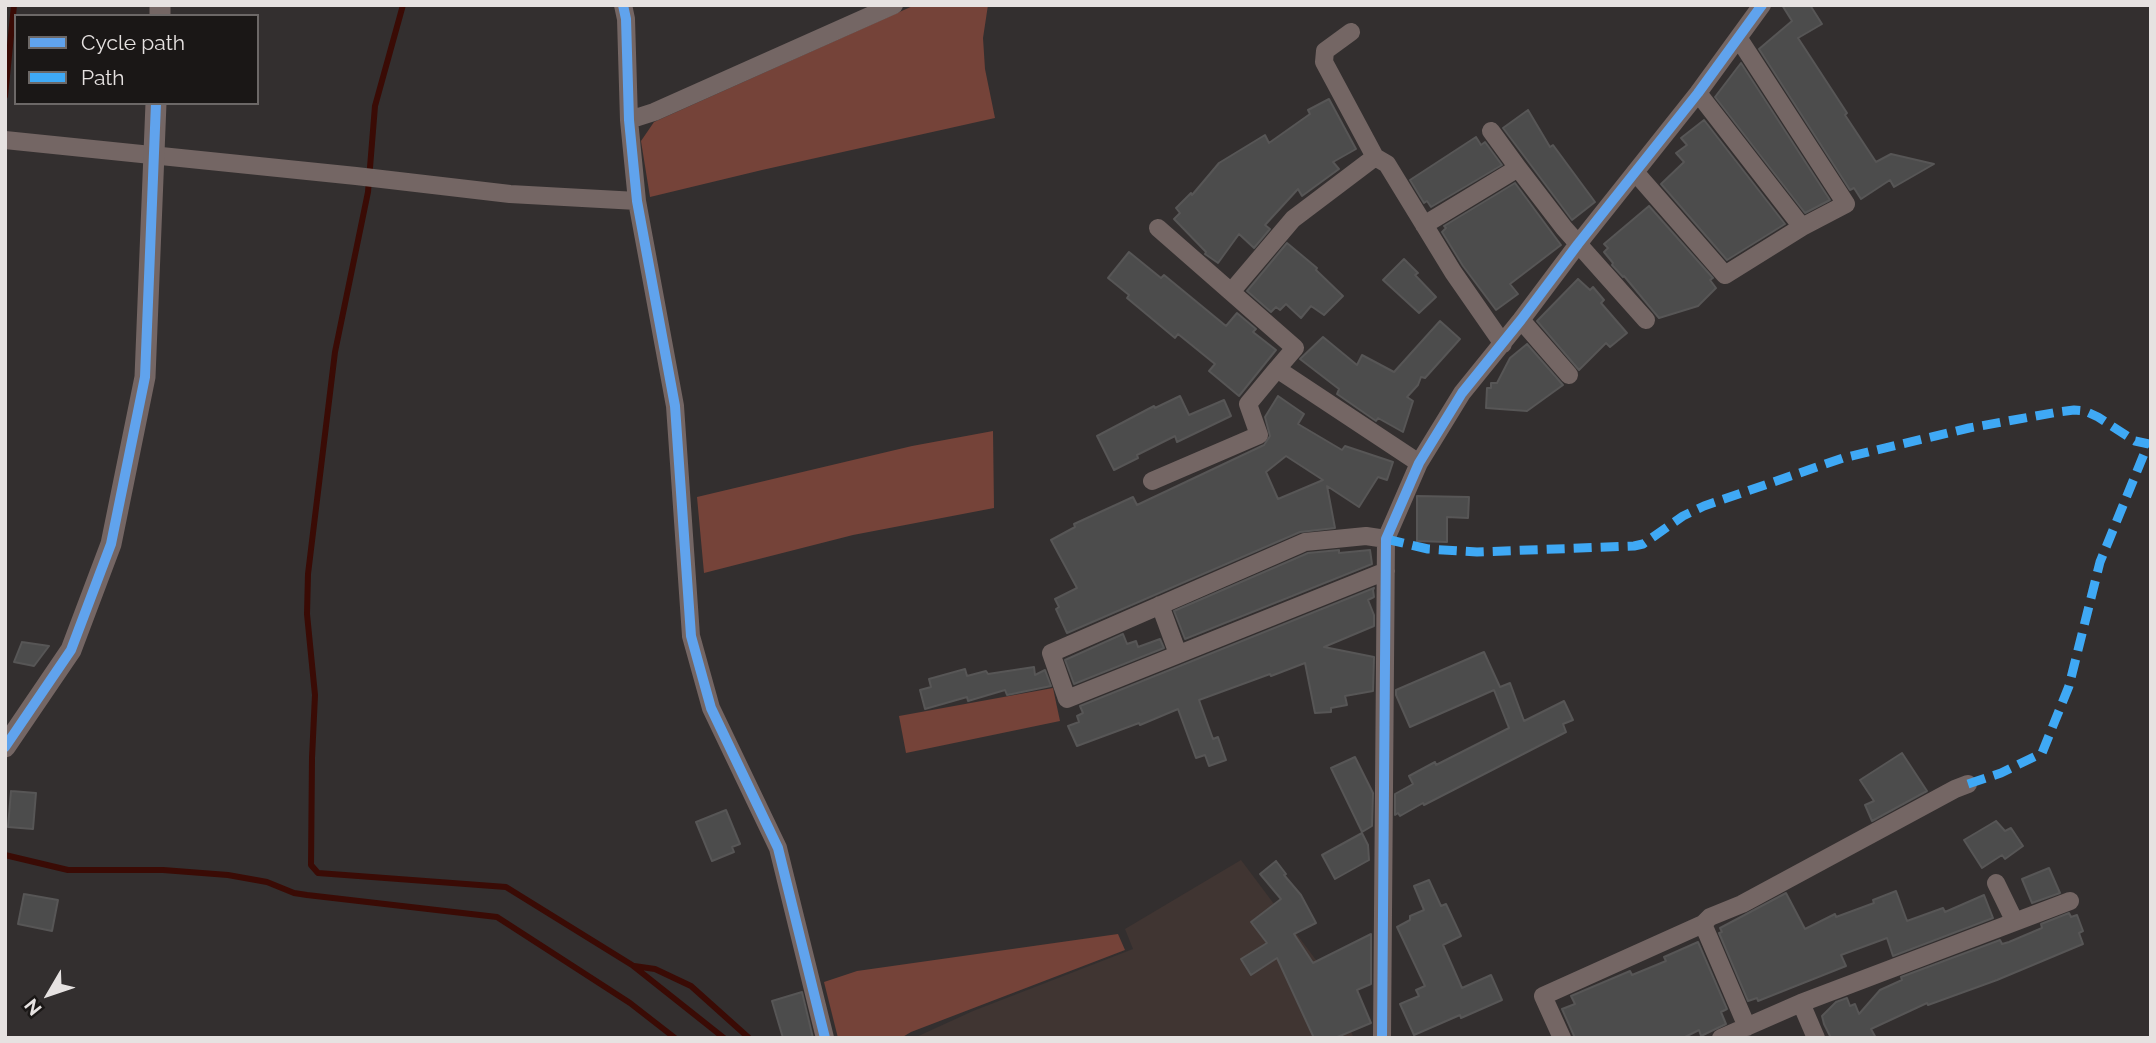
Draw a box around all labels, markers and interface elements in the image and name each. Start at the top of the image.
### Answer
legend [14,14,259,105]
text: Cycle path [81,30,185,55]
text: Path [81,65,125,90]
north arrow [14,959,84,1029]
text: N [20,995,46,1020]

